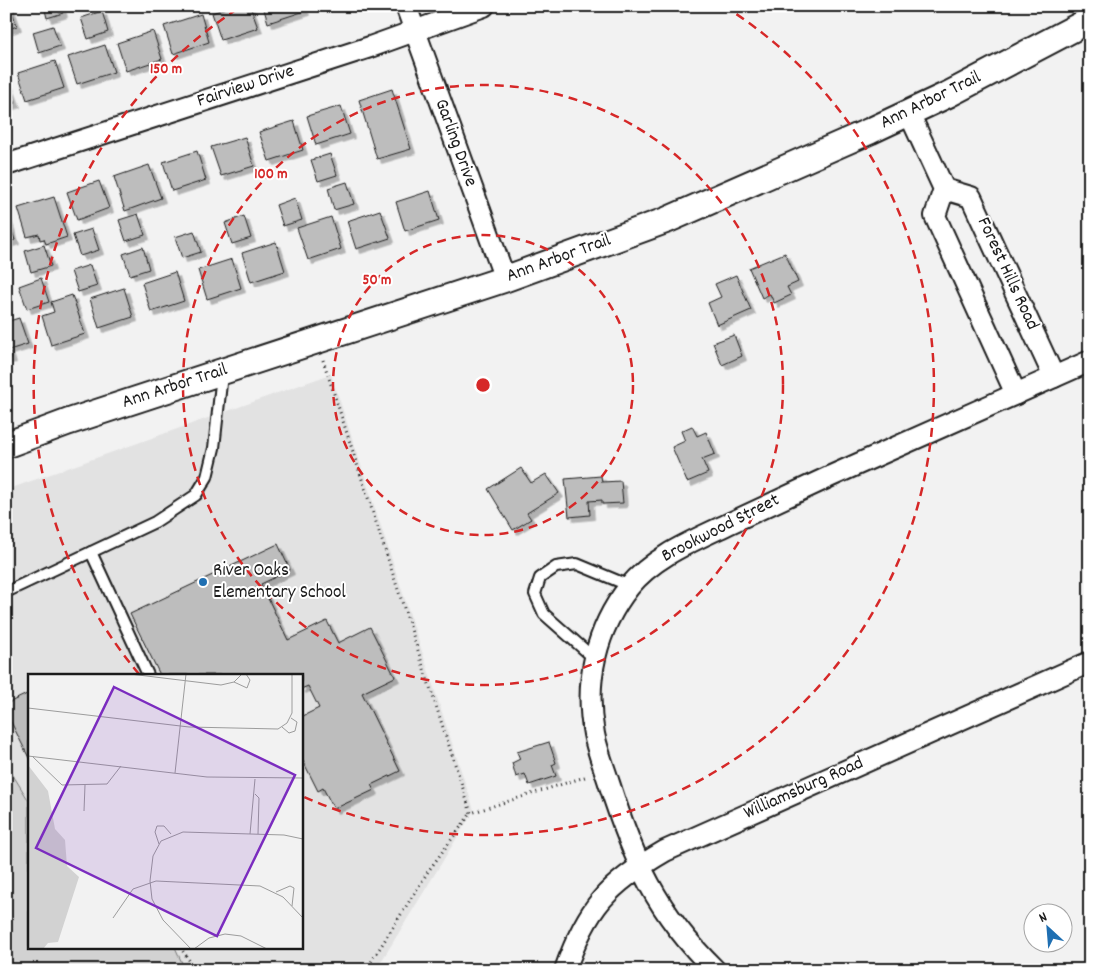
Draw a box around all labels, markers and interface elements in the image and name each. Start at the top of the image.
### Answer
text: 150 m [150,59,182,81]
street label: Fairview Drive [194,59,298,115]
street label: Ann Arbor Trail [876,65,986,137]
street label: Garling Drive [427,95,483,191]
text: 100 m [254,164,288,186]
street label: Forest Hills Road [969,213,1045,335]
street label: Ann Arbor Trail [503,227,615,290]
text: 50 m [363,270,391,292]
street label: Ann Arbor Trail [119,357,232,417]
centre of rings [474,376,492,394]
street label: Brookwood Street [657,488,785,570]
place label: River Oaks Elementary School [213,558,346,607]
marker: River Oaks Elementary School [197,576,209,588]
inset map [28,674,302,948]
street label: Williamsburg Road [740,751,868,827]
north arrow [1024,904,1074,954]
text: N [1036,908,1051,929]

